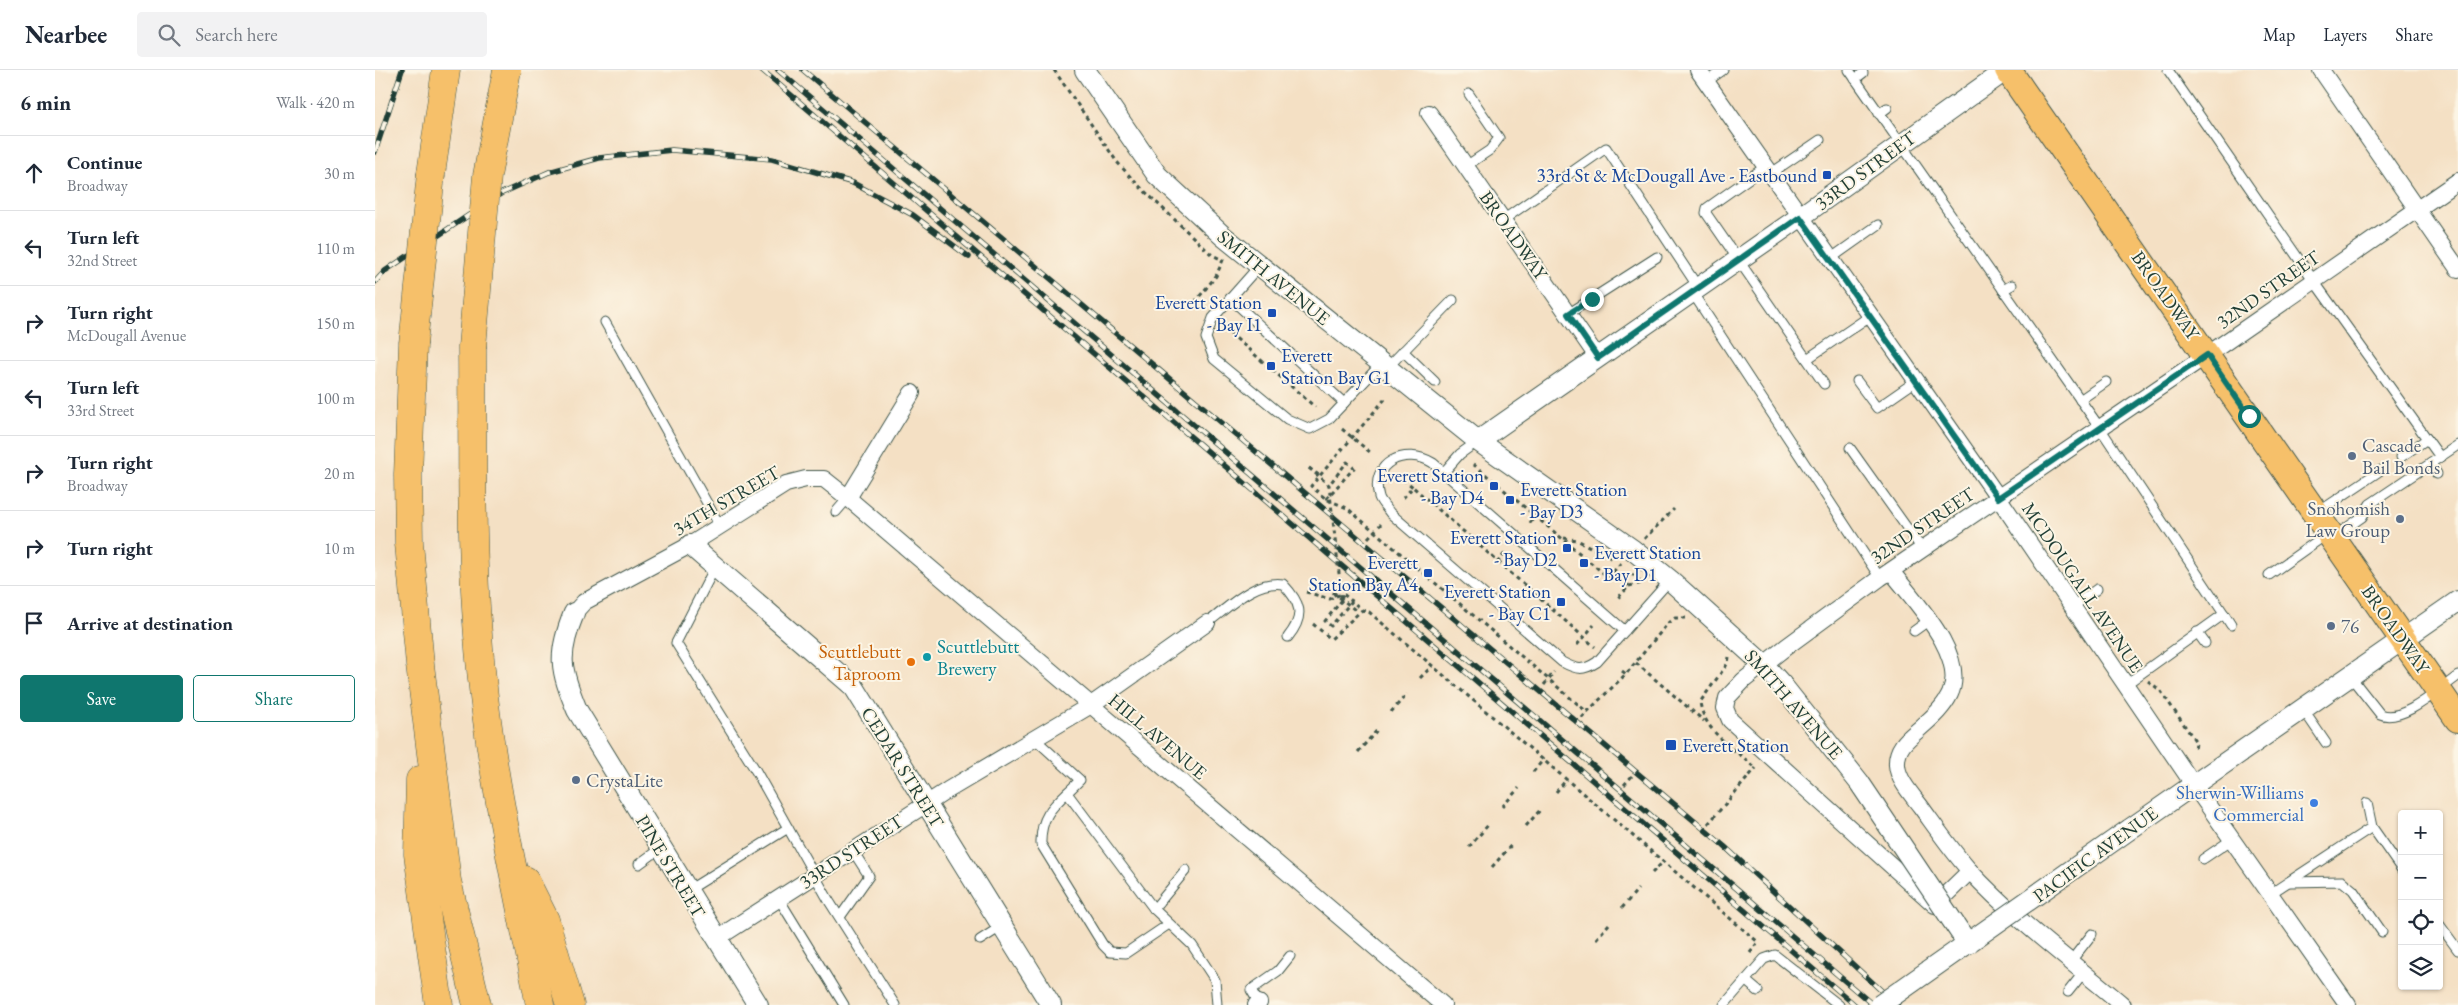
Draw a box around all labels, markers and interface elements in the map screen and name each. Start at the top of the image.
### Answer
search box [137,12,487,57]
text: Nearbee [25,19,107,50]
icon: search [155,21,183,49]
text: Search here [195,22,278,47]
text: Map [2263,23,2295,46]
text: Layers [2323,23,2367,46]
text: Share [2395,23,2433,46]
text: 6 min [20,89,71,116]
text: Walk · 420 m [276,92,355,113]
street label: 33RD STREET [1810,125,1921,216]
text: Continue [67,150,142,175]
icon: ahead [20,159,48,187]
text: 30 m [324,163,355,184]
place label: 33rd St & McDougall Ave - Eastbound [1537,163,1817,188]
marker: 33rd St & McDougall Ave - Eastbound [1821,169,1833,181]
text: Broadway [67,175,128,196]
street label: BROADWAY [1474,186,1554,286]
street label: SMITH AVENUE [1212,224,1335,331]
text: Turn left [67,225,139,250]
icon: left [20,234,48,262]
text: 110 m [316,238,355,259]
street label: 32ND STREET [2212,244,2325,334]
street label: BROADWAY [2126,246,2206,346]
text: 32nd Street [67,250,137,271]
route end [1581,288,1604,311]
place label: Everett Station - Bay I1 [1155,290,1262,337]
text: Turn right [67,300,153,325]
marker: Everett Station - Bay I1 [1266,307,1278,319]
icon: right [20,309,48,337]
text: 150 m [316,313,355,334]
text: McDougall Avenue [67,325,186,346]
place label: Everett Station Bay G1 [1281,343,1391,390]
marker: Everett Station Bay G1 [1265,360,1277,372]
text: Turn left [67,375,139,400]
icon: left [20,384,48,412]
text: 100 m [316,388,355,409]
text: 33rd Street [67,400,134,421]
route start [2238,405,2261,428]
place label: Cascade Bail Bonds [2362,433,2440,480]
text: Turn right [67,450,153,475]
marker: Cascade Bail Bonds [2346,450,2358,462]
icon: right [20,459,48,487]
street label: 34TH STREET [668,460,784,541]
text: 20 m [324,463,355,484]
place label: Everett Station - Bay D4 [1377,463,1485,510]
text: Broadway [67,475,128,496]
place label: Everett Station - Bay D3 [1520,477,1627,524]
marker: Everett Station - Bay D4 [1488,480,1500,492]
street label: 32ND STREET [1865,481,1980,570]
marker: Everett Station - Bay D3 [1504,494,1516,506]
place label: Snohomish Law Group [2305,496,2390,543]
street label: MCDOUGALL AVENUE [2016,497,2149,677]
marker: Snohomish Law Group [2394,513,2406,525]
place label: Everett Station - Bay D2 [1450,525,1557,572]
icon: right [20,534,48,562]
text: Turn right [67,536,153,561]
text: 10 m [324,538,355,559]
place label: Everett Station - Bay D1 [1594,540,1701,587]
marker: Everett Station - Bay D2 [1561,542,1573,554]
place label: Everett Station Bay A4 [1309,550,1419,597]
marker: Everett Station - Bay D1 [1578,557,1590,569]
marker: Everett Station Bay A4 [1422,567,1434,579]
place label: Everett Station - Bay C1 [1444,579,1551,626]
street label: BROADWAY [2356,580,2436,680]
marker: Everett Station - Bay C1 [1555,596,1567,608]
icon: arrive [20,609,48,637]
text: Arrive at destination [67,611,233,636]
place label: 76 [2341,614,2359,639]
marker: 76 [2325,620,2337,632]
place label: Scuttlebutt Brewery [937,634,1019,681]
place label: Scuttlebutt Taproom [819,639,901,686]
street label: SMITH AVENUE [1739,644,1849,765]
marker: Scuttlebutt Brewery [921,651,933,663]
marker: Scuttlebutt Taproom [905,656,917,668]
button: Save [20,675,183,722]
button: Share [193,675,355,722]
street label: HILL AVENUE [1103,688,1213,785]
street label: CEDAR STREET [855,702,950,833]
place label: Everett Station [1682,733,1789,758]
marker: Everett Station [1664,738,1678,752]
place label: CrystaLite [586,768,663,793]
marker: CrystaLite [570,774,582,786]
place label: Sherwin-Williams Commercial [2176,780,2304,827]
marker: Sherwin-Williams Commercial [2308,797,2320,809]
street label: PACIFIC AVENUE [2028,800,2163,908]
street label: 33RD STREET [794,808,908,894]
street label: PINE STREET [630,810,711,923]
map controls [2398,810,2443,990]
button: + [2398,810,2443,855]
button: − [2398,855,2443,900]
button: locate [2398,900,2443,945]
button: layers [2398,945,2443,990]

